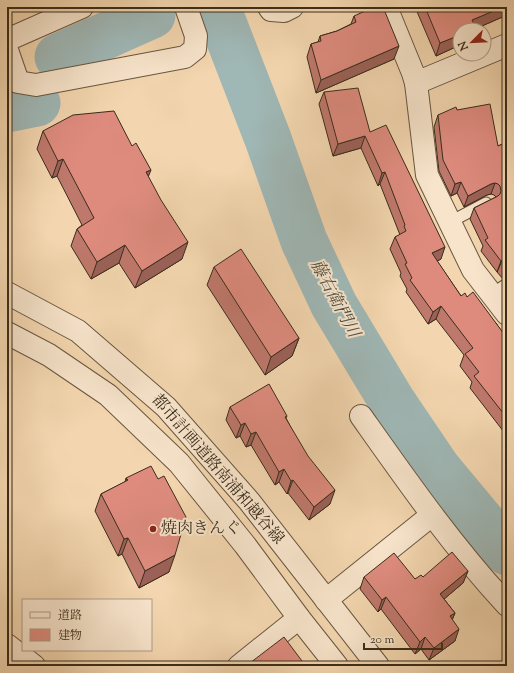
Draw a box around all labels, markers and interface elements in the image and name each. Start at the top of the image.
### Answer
north arrow [452,22,492,62]
text: N [455,38,473,54]
water label: 藤右衛門川 [303,256,365,344]
street label: 都市計画道路南浦和越谷線 [145,390,289,550]
place label: 焼肉きんぐ [161,518,241,541]
marker: 焼肉きんぐ [148,524,158,534]
legend [22,599,152,651]
text: 道路 [58,607,82,625]
scale bar [364,625,442,651]
text: 建物 [58,627,82,645]
text: 20 m [370,631,395,649]

